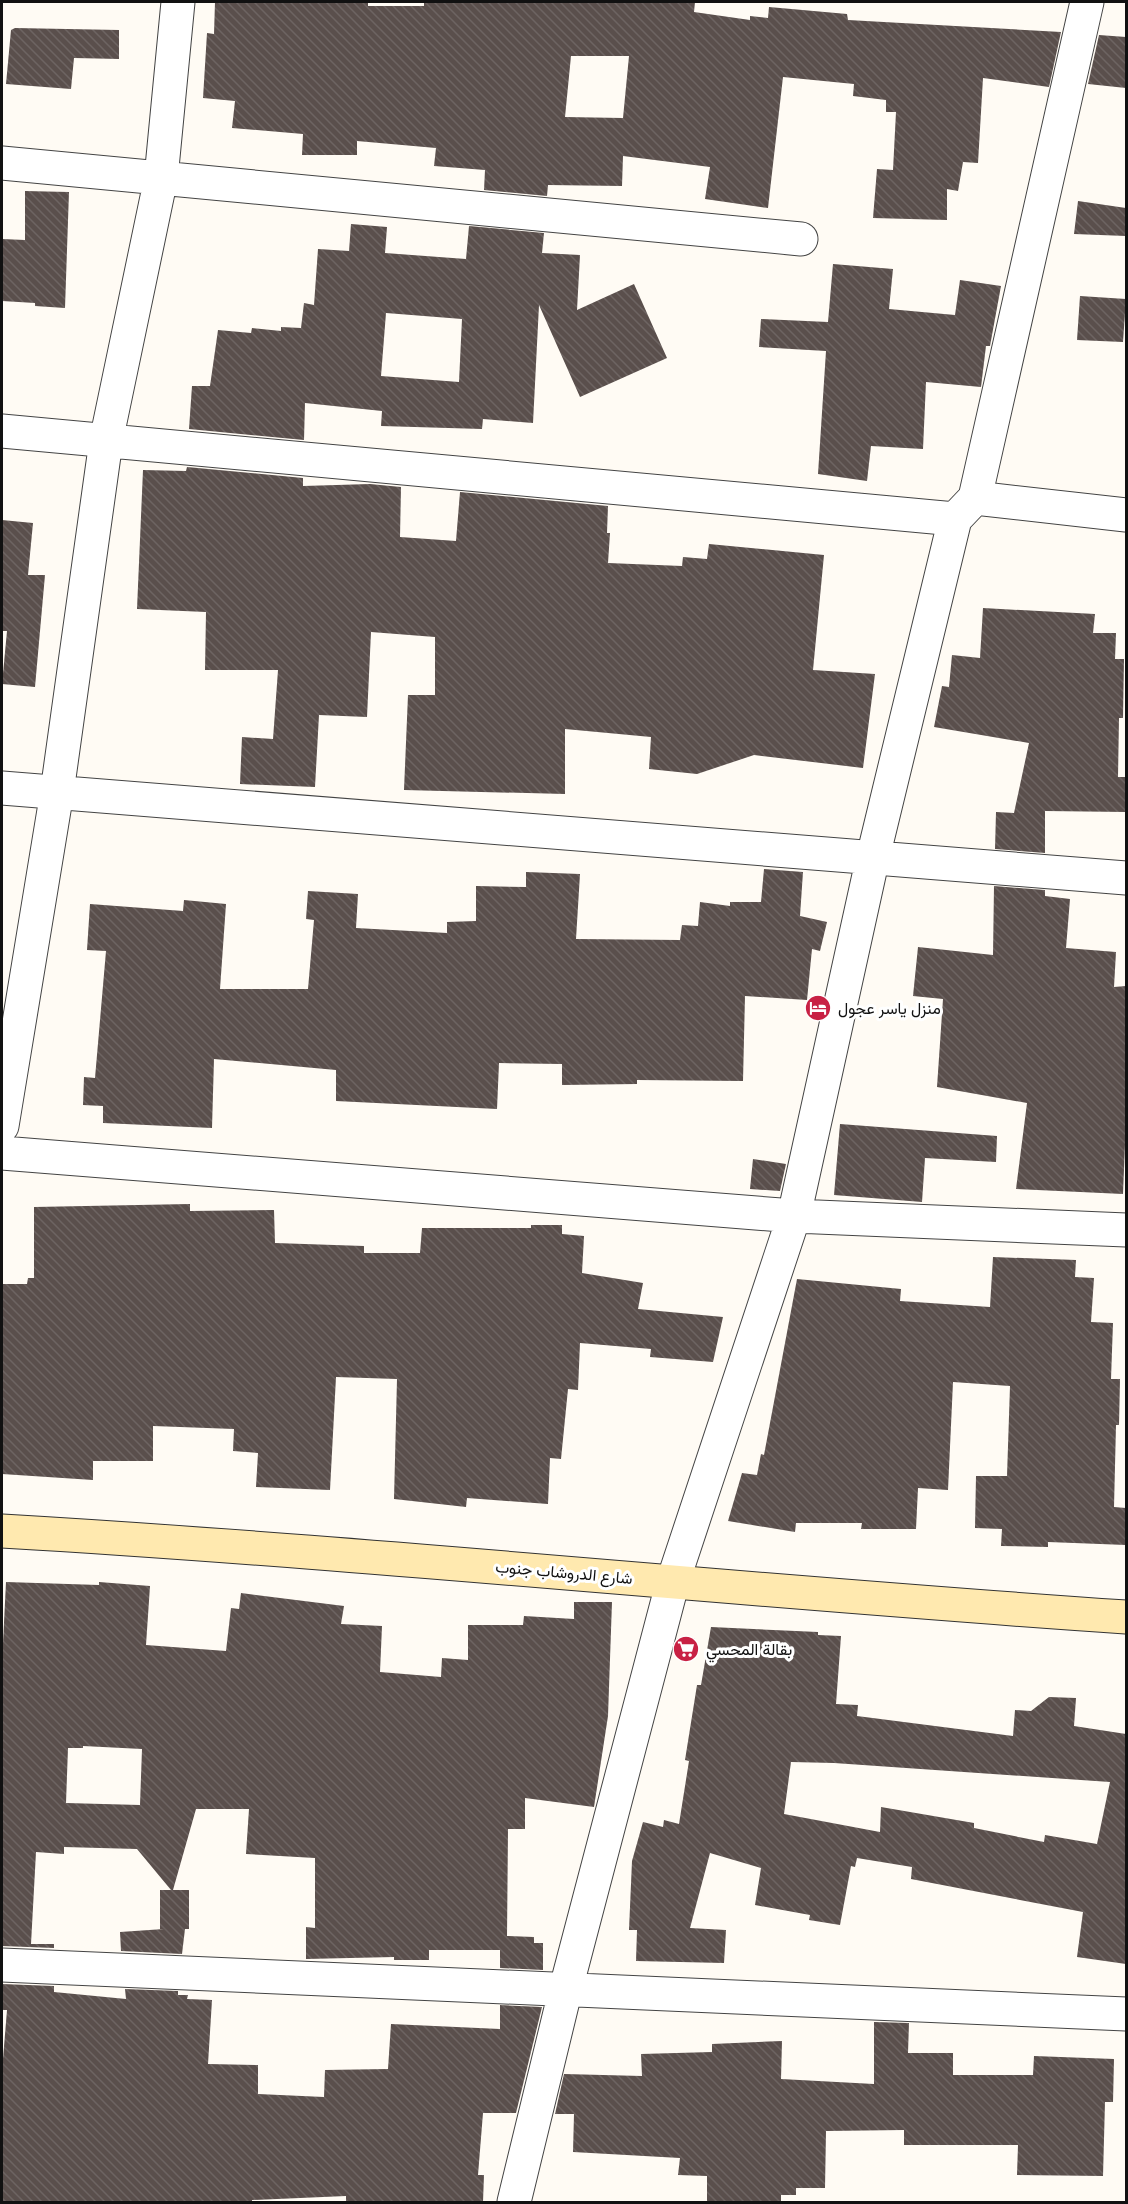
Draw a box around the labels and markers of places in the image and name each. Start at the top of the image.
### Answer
hotel icon: منزل ياسر عجول [803,993,833,1023]
place label: منزل ياسر عجول [838,997,941,1019]
supermarket icon: بقالة المحسي [671,1634,701,1664]
place label: بقالة المحسي [706,1638,792,1663]

